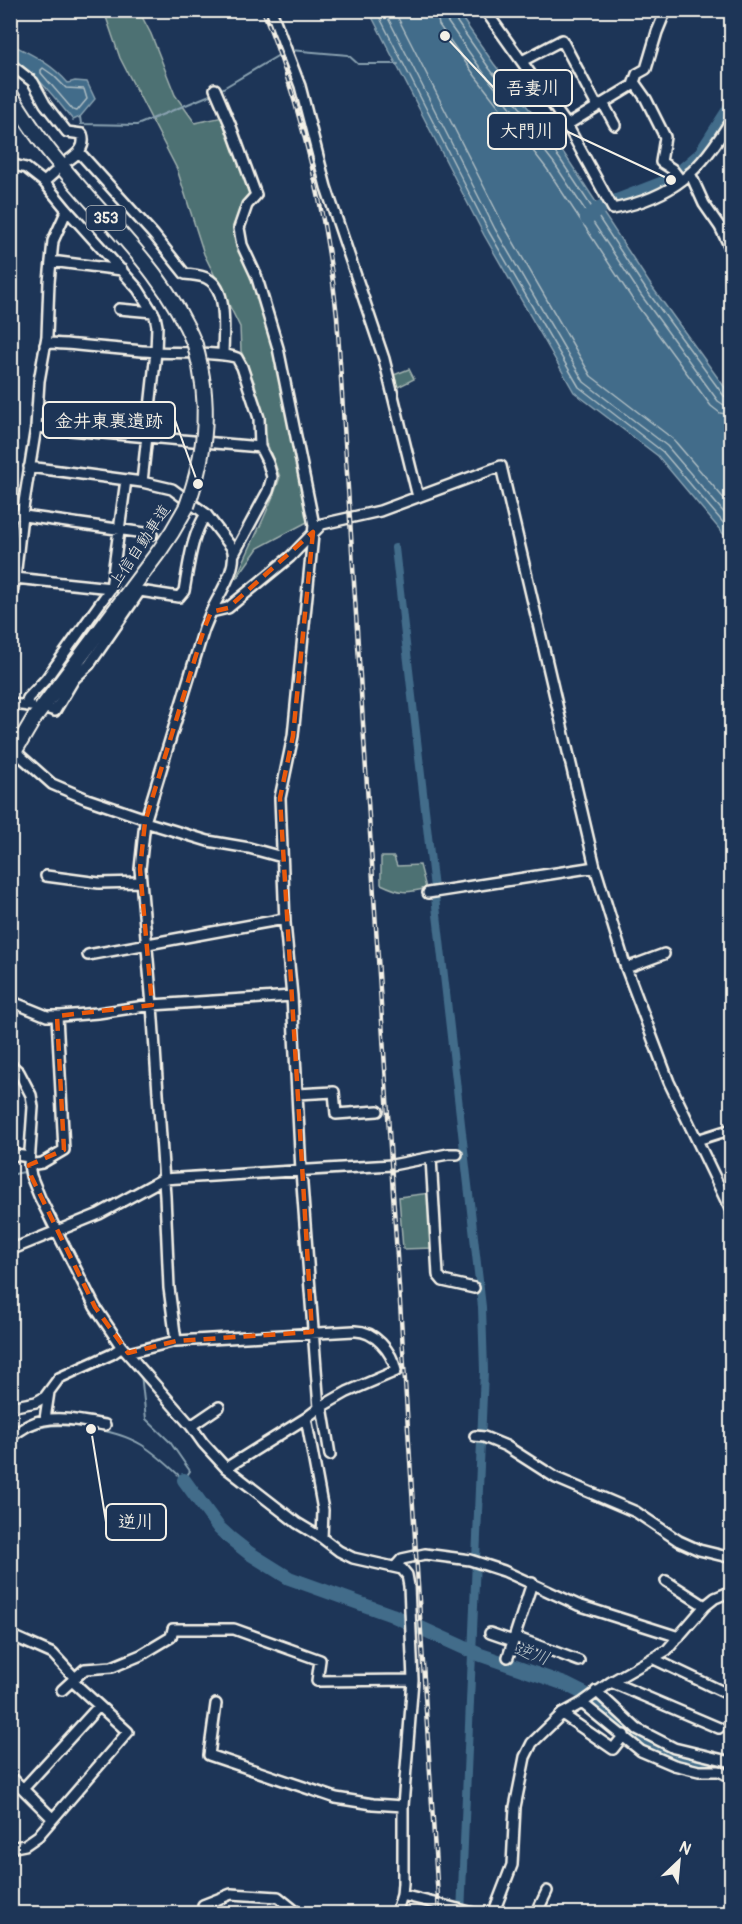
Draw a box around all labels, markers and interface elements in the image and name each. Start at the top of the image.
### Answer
callout: 吾妻川 [494,70,572,106]
text: 吾妻川 [506,77,560,100]
callout: 大門川 [488,113,566,149]
text: 大門川 [500,120,554,143]
road number: 353 [86,206,126,230]
callout: 金井東裏遺跡 [43,402,175,438]
text: 金井東裏遺跡 [55,410,163,433]
street label: 上信自動車道 [105,501,175,591]
callout: 逆川 [106,1504,166,1540]
text: 逆川 [118,1511,154,1534]
water label: 逆川 [511,1637,553,1671]
north arrow [649,1831,709,1891]
text: N [676,1837,695,1860]

